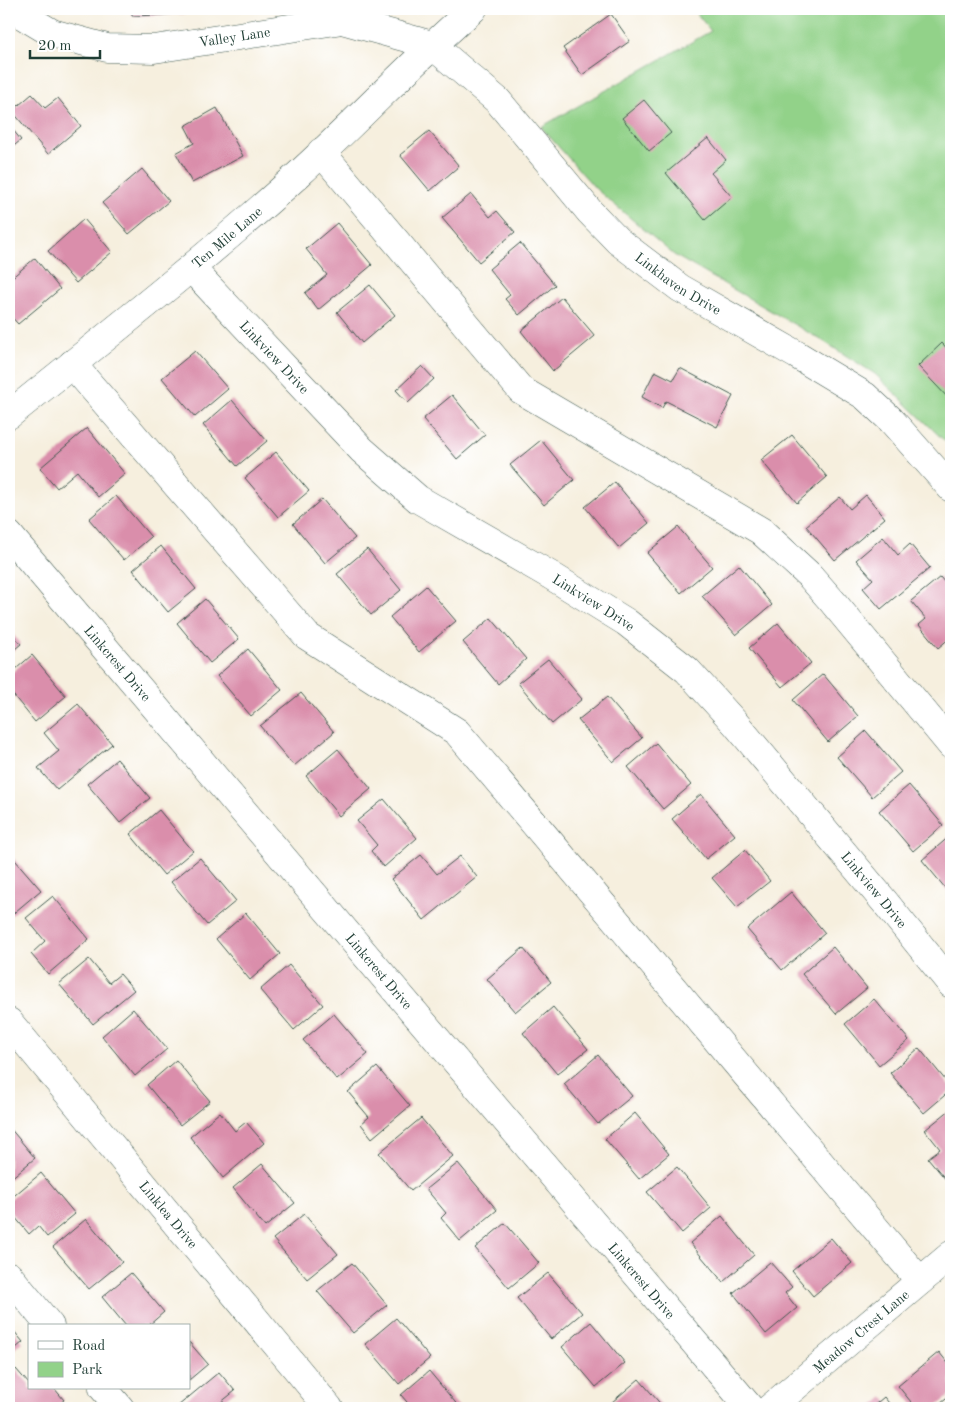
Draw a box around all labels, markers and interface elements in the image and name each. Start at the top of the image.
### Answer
street label: Valley Lane [198,25,271,50]
scale bar [30,28,100,60]
text: 20 m [38,39,72,54]
street label: Ten Mile Lane [190,205,265,272]
street label: Linkhaven Drive [632,250,723,318]
street label: Linkview Drive [236,319,311,397]
street label: Linkview Drive [550,572,637,634]
street label: Linkcrest Drive [81,623,153,704]
street label: Linkview Drive [838,850,909,931]
street label: Linkcrest Drive [342,931,414,1012]
street label: Linklea Drive [136,1179,200,1251]
street label: Linkcrest Drive [605,1241,677,1322]
street label: Meadow Crest Lane [811,1288,912,1376]
legend [28,1324,190,1390]
text: Road [72,1339,106,1354]
text: Park [72,1363,103,1378]

